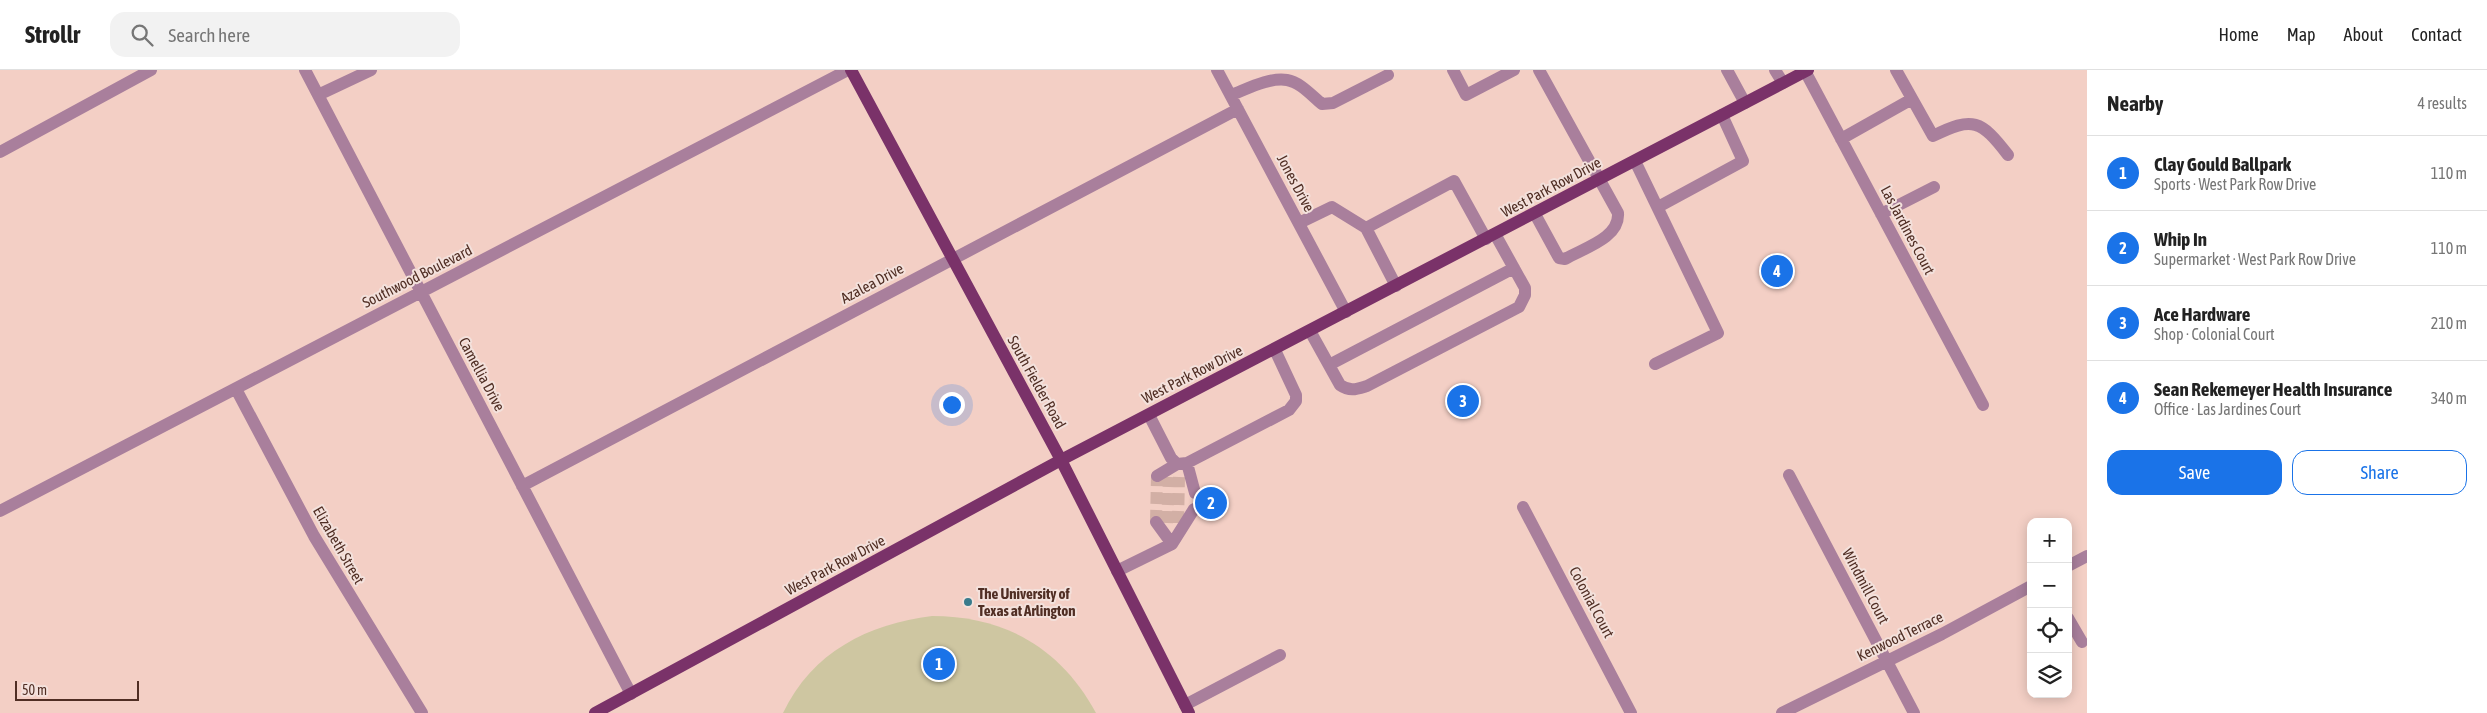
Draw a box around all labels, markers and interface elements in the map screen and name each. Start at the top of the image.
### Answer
search box [110,12,460,57]
text: Strollr [25,21,80,48]
icon: search [128,21,156,49]
text: Search here [168,24,250,46]
text: Home [2219,24,2259,45]
text: Map [2287,24,2316,45]
text: About [2344,24,2383,45]
text: Contact [2411,24,2462,45]
text: Nearby [2107,91,2163,115]
text: 4 results [2417,94,2467,112]
street label: Jones Drive [1274,151,1318,215]
street label: West Park Row Drive [1498,153,1604,220]
text: Clay Gould Ballpark [2154,153,2291,175]
text: 1 [2119,164,2127,182]
text: 110 m [2431,164,2467,182]
text: Sports · West Park Row Drive [2154,175,2316,193]
street label: Las Jardines Court [1877,183,1939,277]
text: Whip In [2154,228,2207,250]
text: 2 [2119,239,2127,257]
text: 110 m [2431,239,2467,257]
street label: Southwood Boulevard [359,241,475,311]
text: Supermarket · West Park Row Drive [2154,250,2356,268]
pin: 4 [1761,252,1793,290]
street label: Azalea Drive [838,259,906,307]
text: Ace Hardware [2154,303,2250,325]
text: 3 [2119,314,2127,332]
text: 210 m [2431,314,2467,332]
text: Shop · Colonial Court [2154,325,2275,343]
street label: South Fielder Road [1004,333,1070,431]
street label: Camellia Drive [456,334,509,414]
street label: West Park Row Drive [1139,341,1245,407]
text: Sean Rekemeyer Health Insurance [2154,378,2392,400]
pin: 3 [1447,382,1479,420]
text: 4 [2119,389,2127,407]
text: 340 m [2431,389,2467,407]
your location [939,392,965,418]
text: Office · Las Jardines Court [2154,400,2301,418]
button: Save [2107,450,2282,495]
button: Share [2292,450,2467,495]
pin: 2 [1195,484,1227,522]
street label: Elizabeth Street [310,503,368,587]
map controls [2027,518,2072,698]
button: + [2027,518,2072,563]
street label: West Park Row Drive [782,531,888,598]
street label: Windmill Court [1839,546,1893,626]
button: − [2027,563,2072,608]
street label: Colonial Court [1566,564,1618,640]
place label: The University of Texas at Arlington [978,585,1076,619]
marker: The University of Texas at Arlington [962,596,974,608]
street label: Kenwood Terrace [1854,608,1946,664]
button: locate [2027,608,2072,653]
pin: 1 [923,645,955,683]
button: layers [2027,653,2072,698]
scale bar [15,678,139,701]
text: 50 m [22,682,47,698]

